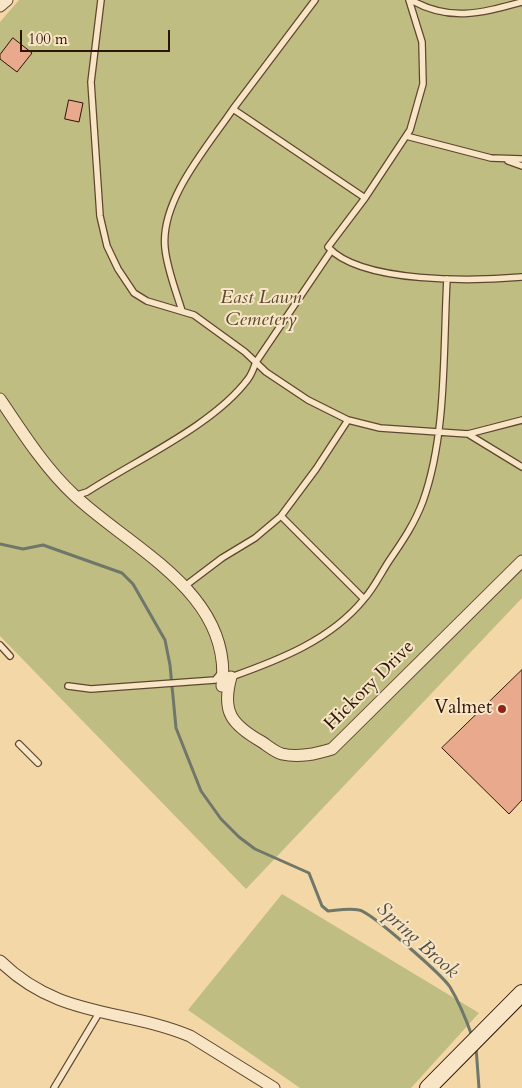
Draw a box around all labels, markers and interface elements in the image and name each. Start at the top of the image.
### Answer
scale bar [22,20,172,52]
text: 100 m [28,29,68,49]
park label: East Lawn Cemetery [220,288,302,332]
street label: Hickory Drive [320,636,420,736]
place label: Valmet [434,698,492,720]
marker: Valmet [496,703,508,715]
water label: Spring Brook [371,898,463,984]

